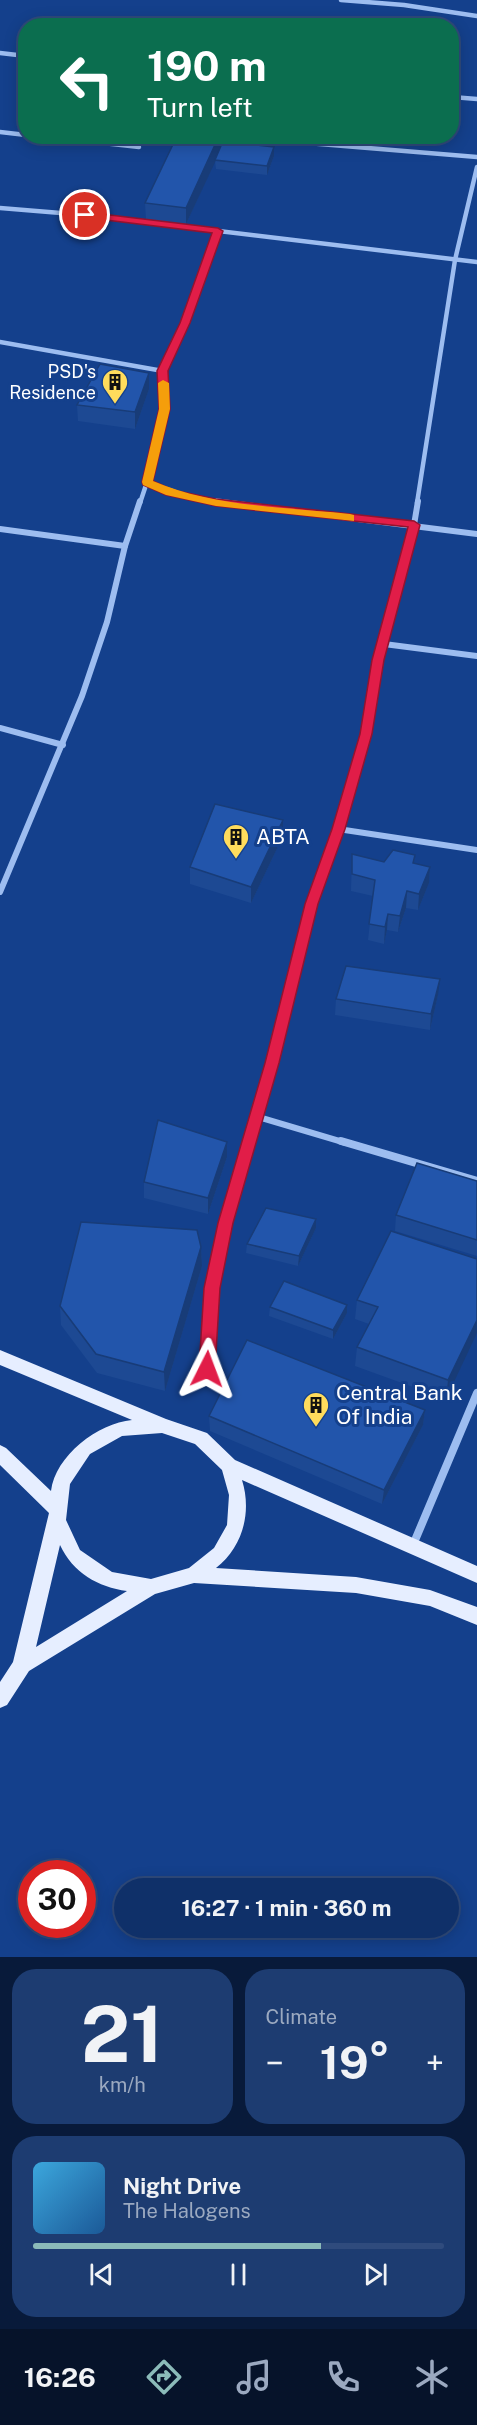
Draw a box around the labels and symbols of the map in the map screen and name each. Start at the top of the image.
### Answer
pin [59,189,110,240]
place label: PSD's Residence [9,361,96,403]
building icon: PSD's Residence [100,367,130,405]
building icon: ABTA [221,822,251,860]
place label: ABTA [256,824,310,849]
position arrow [175,1337,239,1401]
place label: Central Bank Of India [336,1380,463,1429]
building icon: Central Bank Of India [301,1390,331,1428]
speed limit sign: 30 [18,1860,96,1938]

